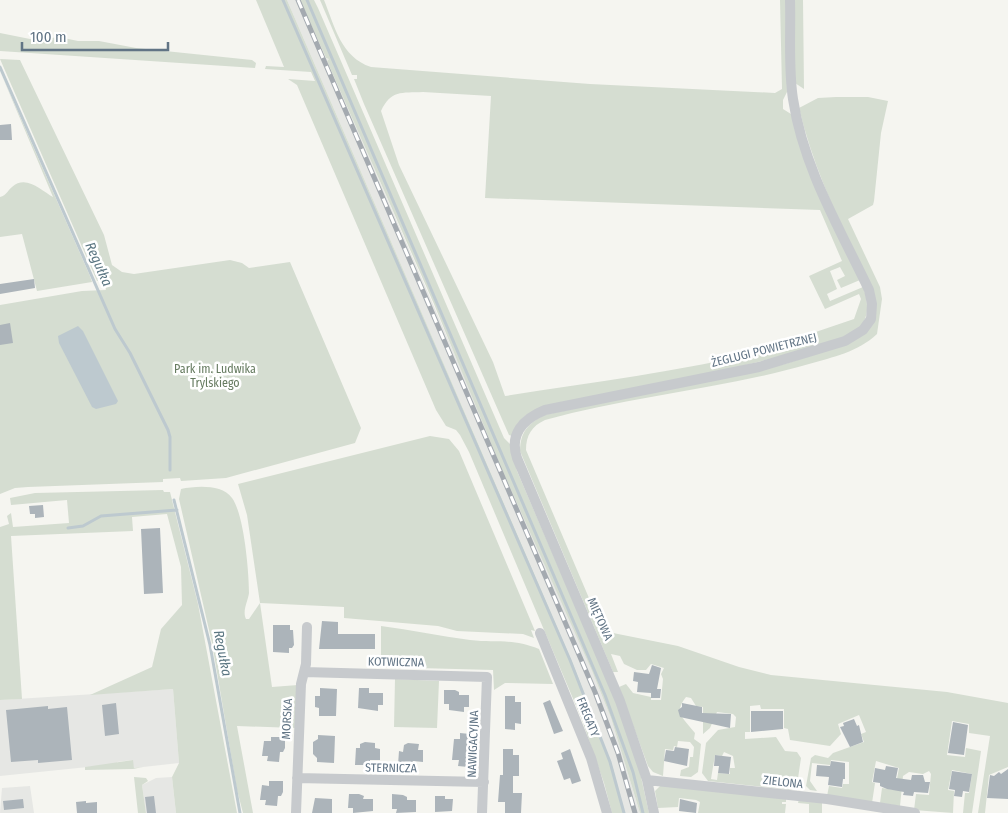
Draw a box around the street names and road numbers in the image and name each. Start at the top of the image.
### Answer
street label: ŻEGLUGI POWIETRZNEJ [710,329,818,370]
street label: MIĘTOWA [584,595,616,643]
street label: KOTWICZNA [368,655,425,670]
street label: FREGATY [574,695,602,739]
street label: MORSKA [279,697,295,740]
street label: NAWIGACYJNA [465,709,481,778]
street label: STERNICZA [365,761,418,775]
street label: ZIELONA [762,773,804,791]

